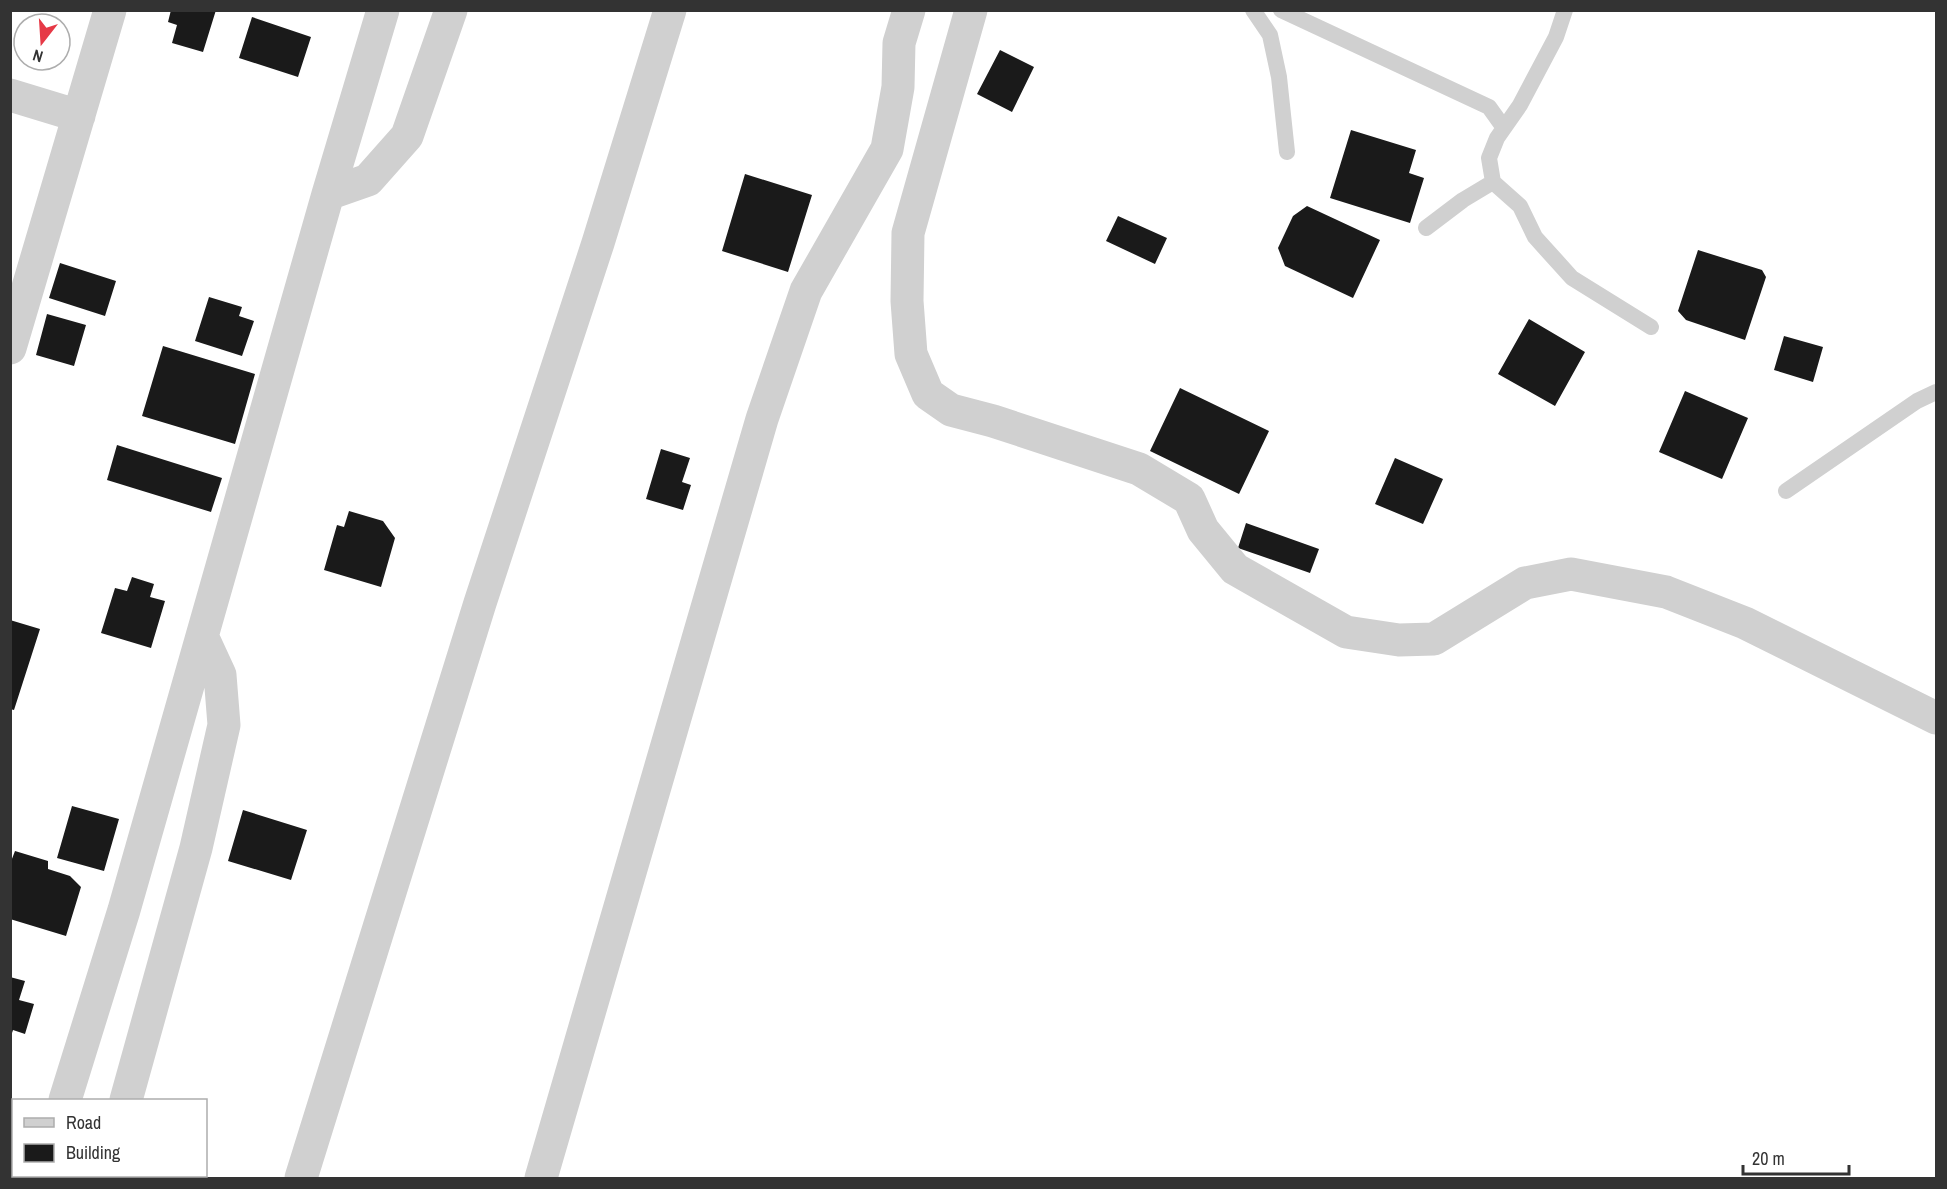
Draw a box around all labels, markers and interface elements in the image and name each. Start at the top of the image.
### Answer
north arrow [12,12,72,72]
text: N [30,44,45,68]
legend [12,1099,207,1177]
text: Road [66,1110,101,1135]
scale bar [1743,1138,1850,1176]
text: Building [66,1140,121,1165]
text: 20 m [1752,1146,1785,1171]

